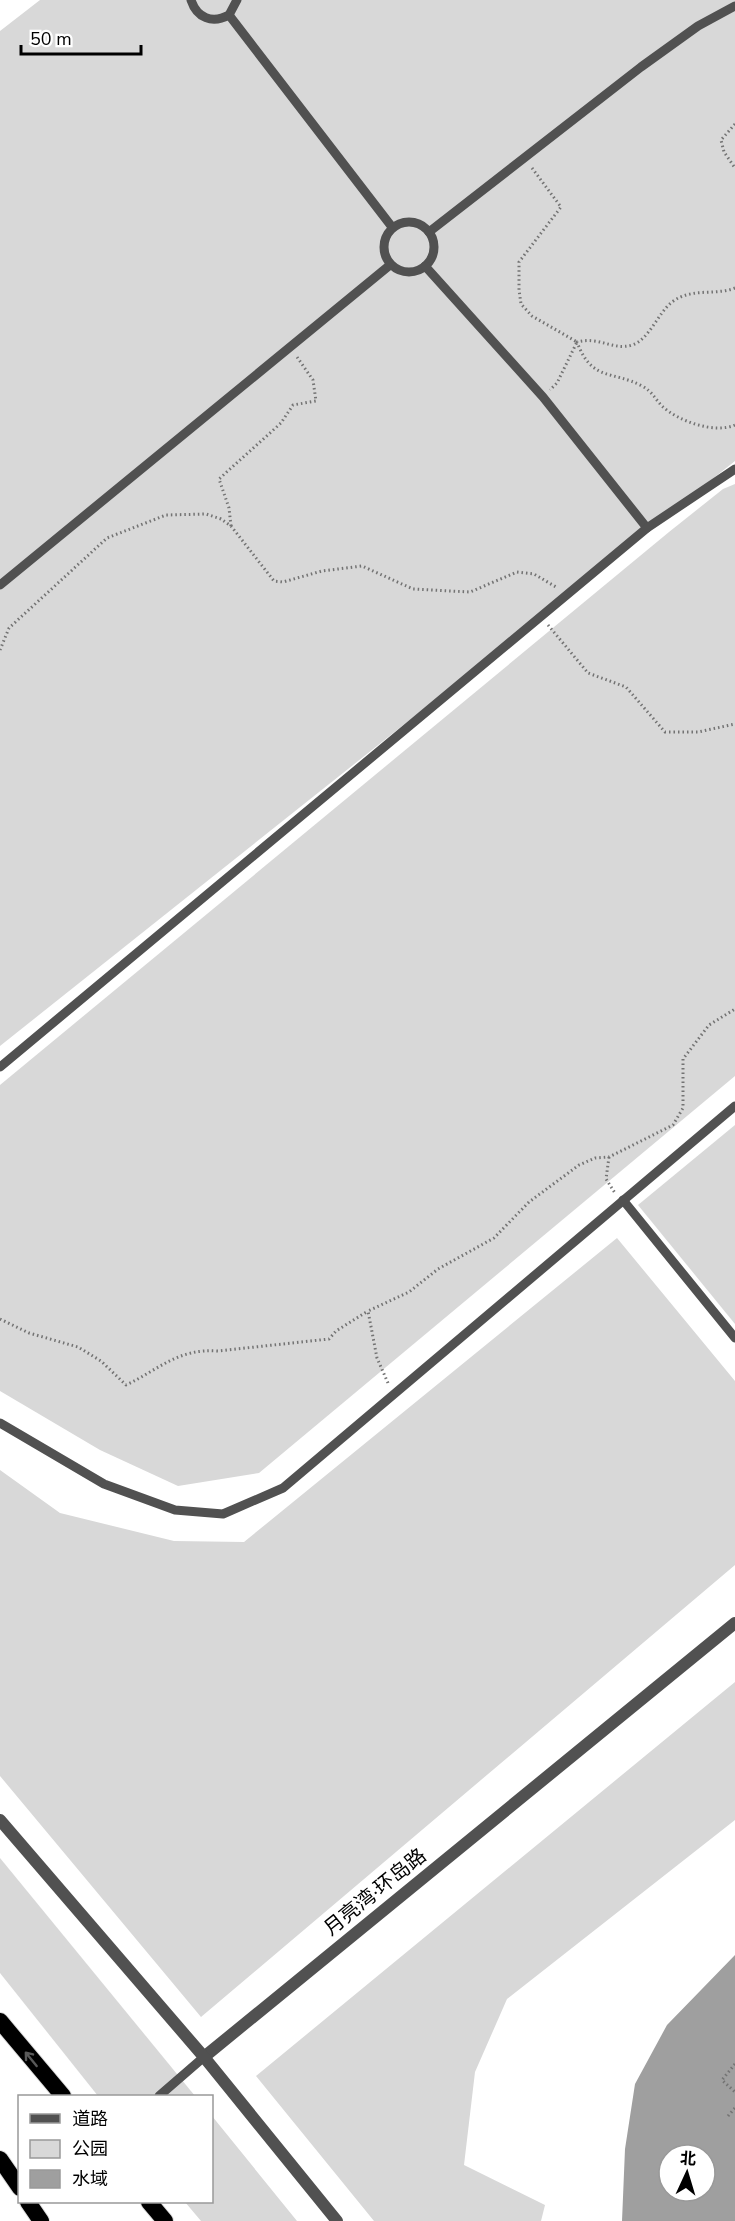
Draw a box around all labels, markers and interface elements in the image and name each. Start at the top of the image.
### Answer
scale bar [21,18,141,56]
text: 50 m [30,27,72,51]
street label: 月亮湾·环岛路 [318,1842,432,1942]
one-way arrow [25,2051,38,2067]
legend [18,2095,213,2203]
text: 道路 [72,2107,108,2131]
text: 公园 [72,2137,108,2161]
north arrow [657,2143,717,2203]
text: 北 [679,2148,697,2171]
text: 水域 [72,2167,108,2191]

